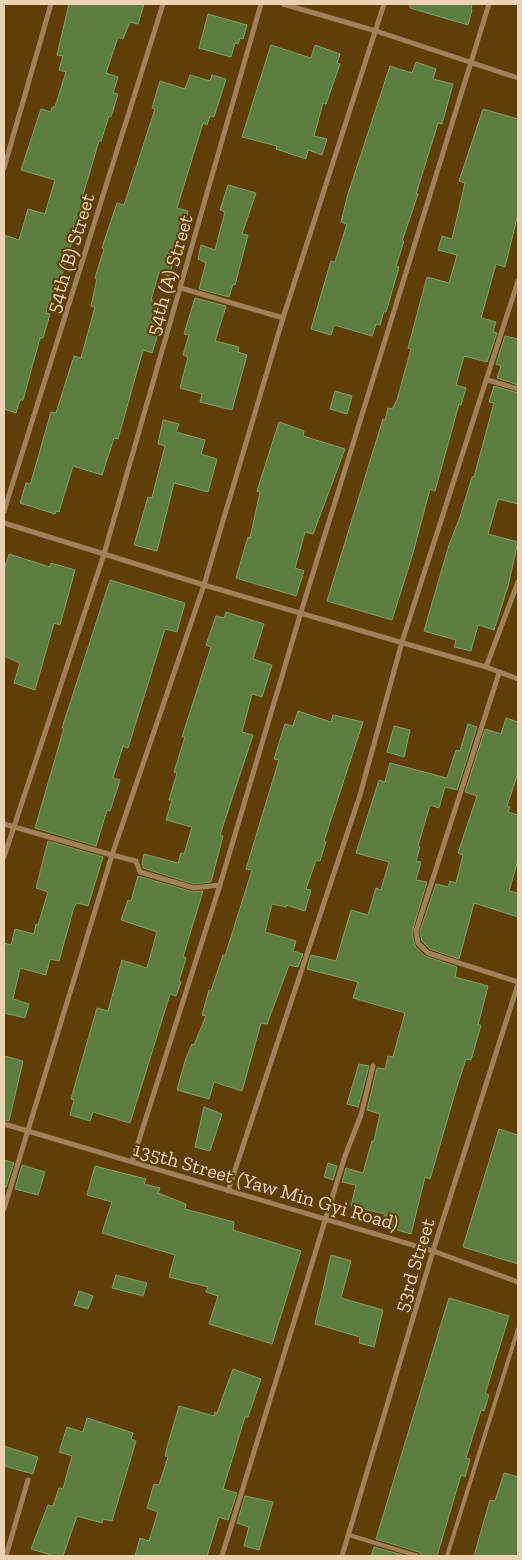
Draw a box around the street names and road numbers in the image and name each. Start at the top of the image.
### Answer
street label: 54th (B) Street [40,190,100,316]
street label: 54th (A) Street [140,211,198,338]
street label: 135th Street (Yaw Min Gyi Road) [131,1137,401,1235]
street label: 53rd Street [388,1215,440,1315]

